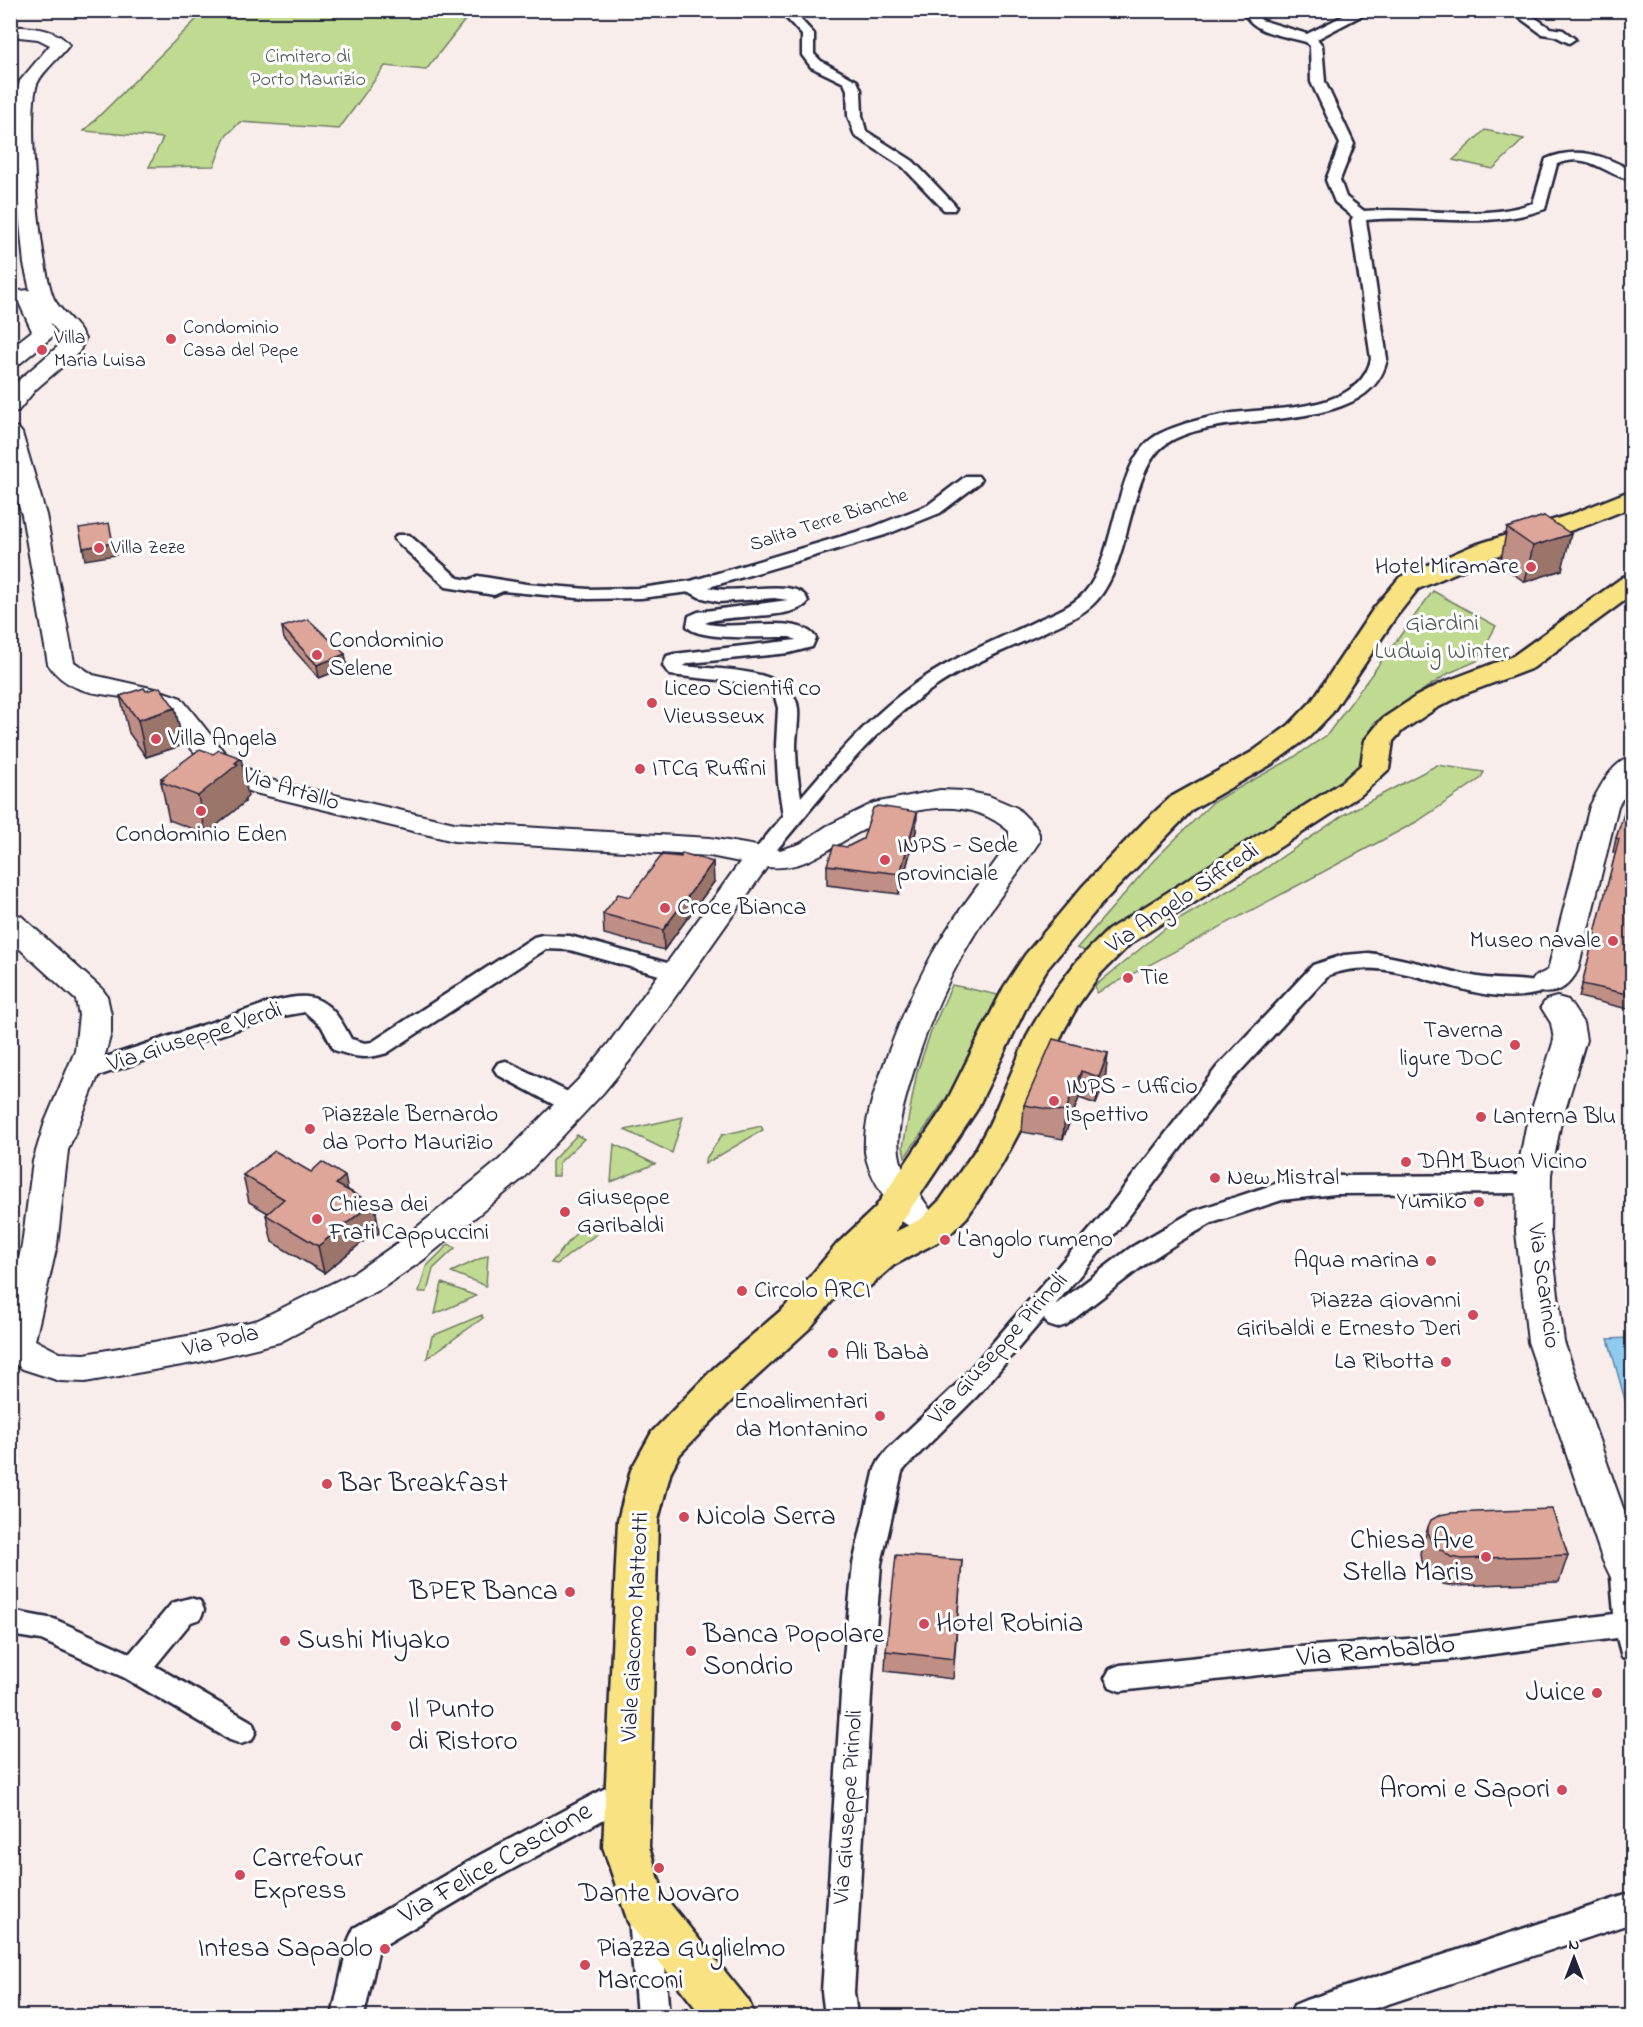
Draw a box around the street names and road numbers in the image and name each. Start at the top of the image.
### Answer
street label: Salita Terre Bianche [746,482,912,560]
street label: Via Artallo [237,758,344,821]
street label: Via Angelo Siffredi [1098,835,1267,964]
street label: Via Giuseppe Verdi [102,993,287,1083]
street label: Via Scarincio [1517,1220,1569,1351]
street label: Via Giuseppe Pirinoli [920,1265,1077,1434]
street label: Via Pola [179,1316,262,1368]
street label: Viale Giacomo Matteotti [612,1511,660,1744]
street label: Via Rambaldo [1294,1625,1457,1679]
street label: Via Giuseppe Pirinoli [825,1708,873,1907]
street label: Via Felice Cascione [391,1792,601,1937]

